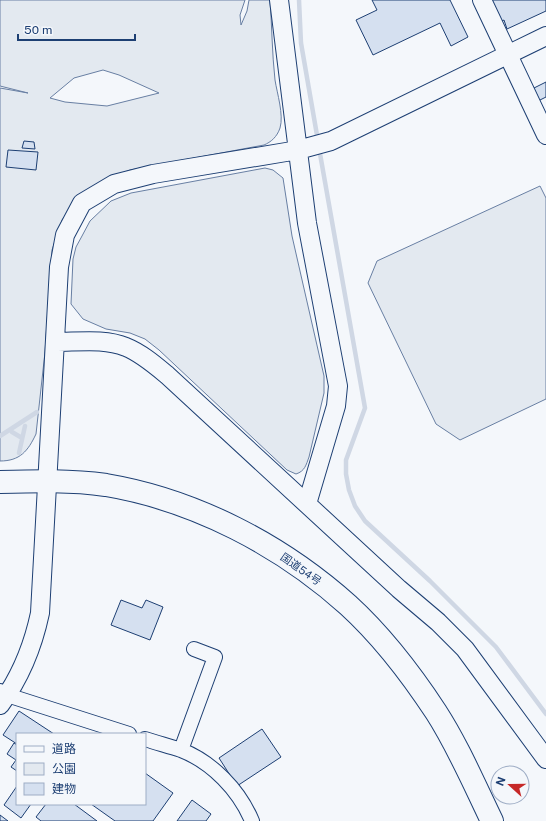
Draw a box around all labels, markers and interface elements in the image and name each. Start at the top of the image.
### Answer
scale bar [18,16,135,42]
text: 50 m [24,23,52,37]
street label: 国道54号 [278,551,324,587]
legend [16,733,146,805]
text: 道路 [52,742,76,756]
text: 公園 [52,762,76,776]
north arrow [490,765,530,805]
text: N [494,775,508,788]
text: 建物 [52,782,76,796]

